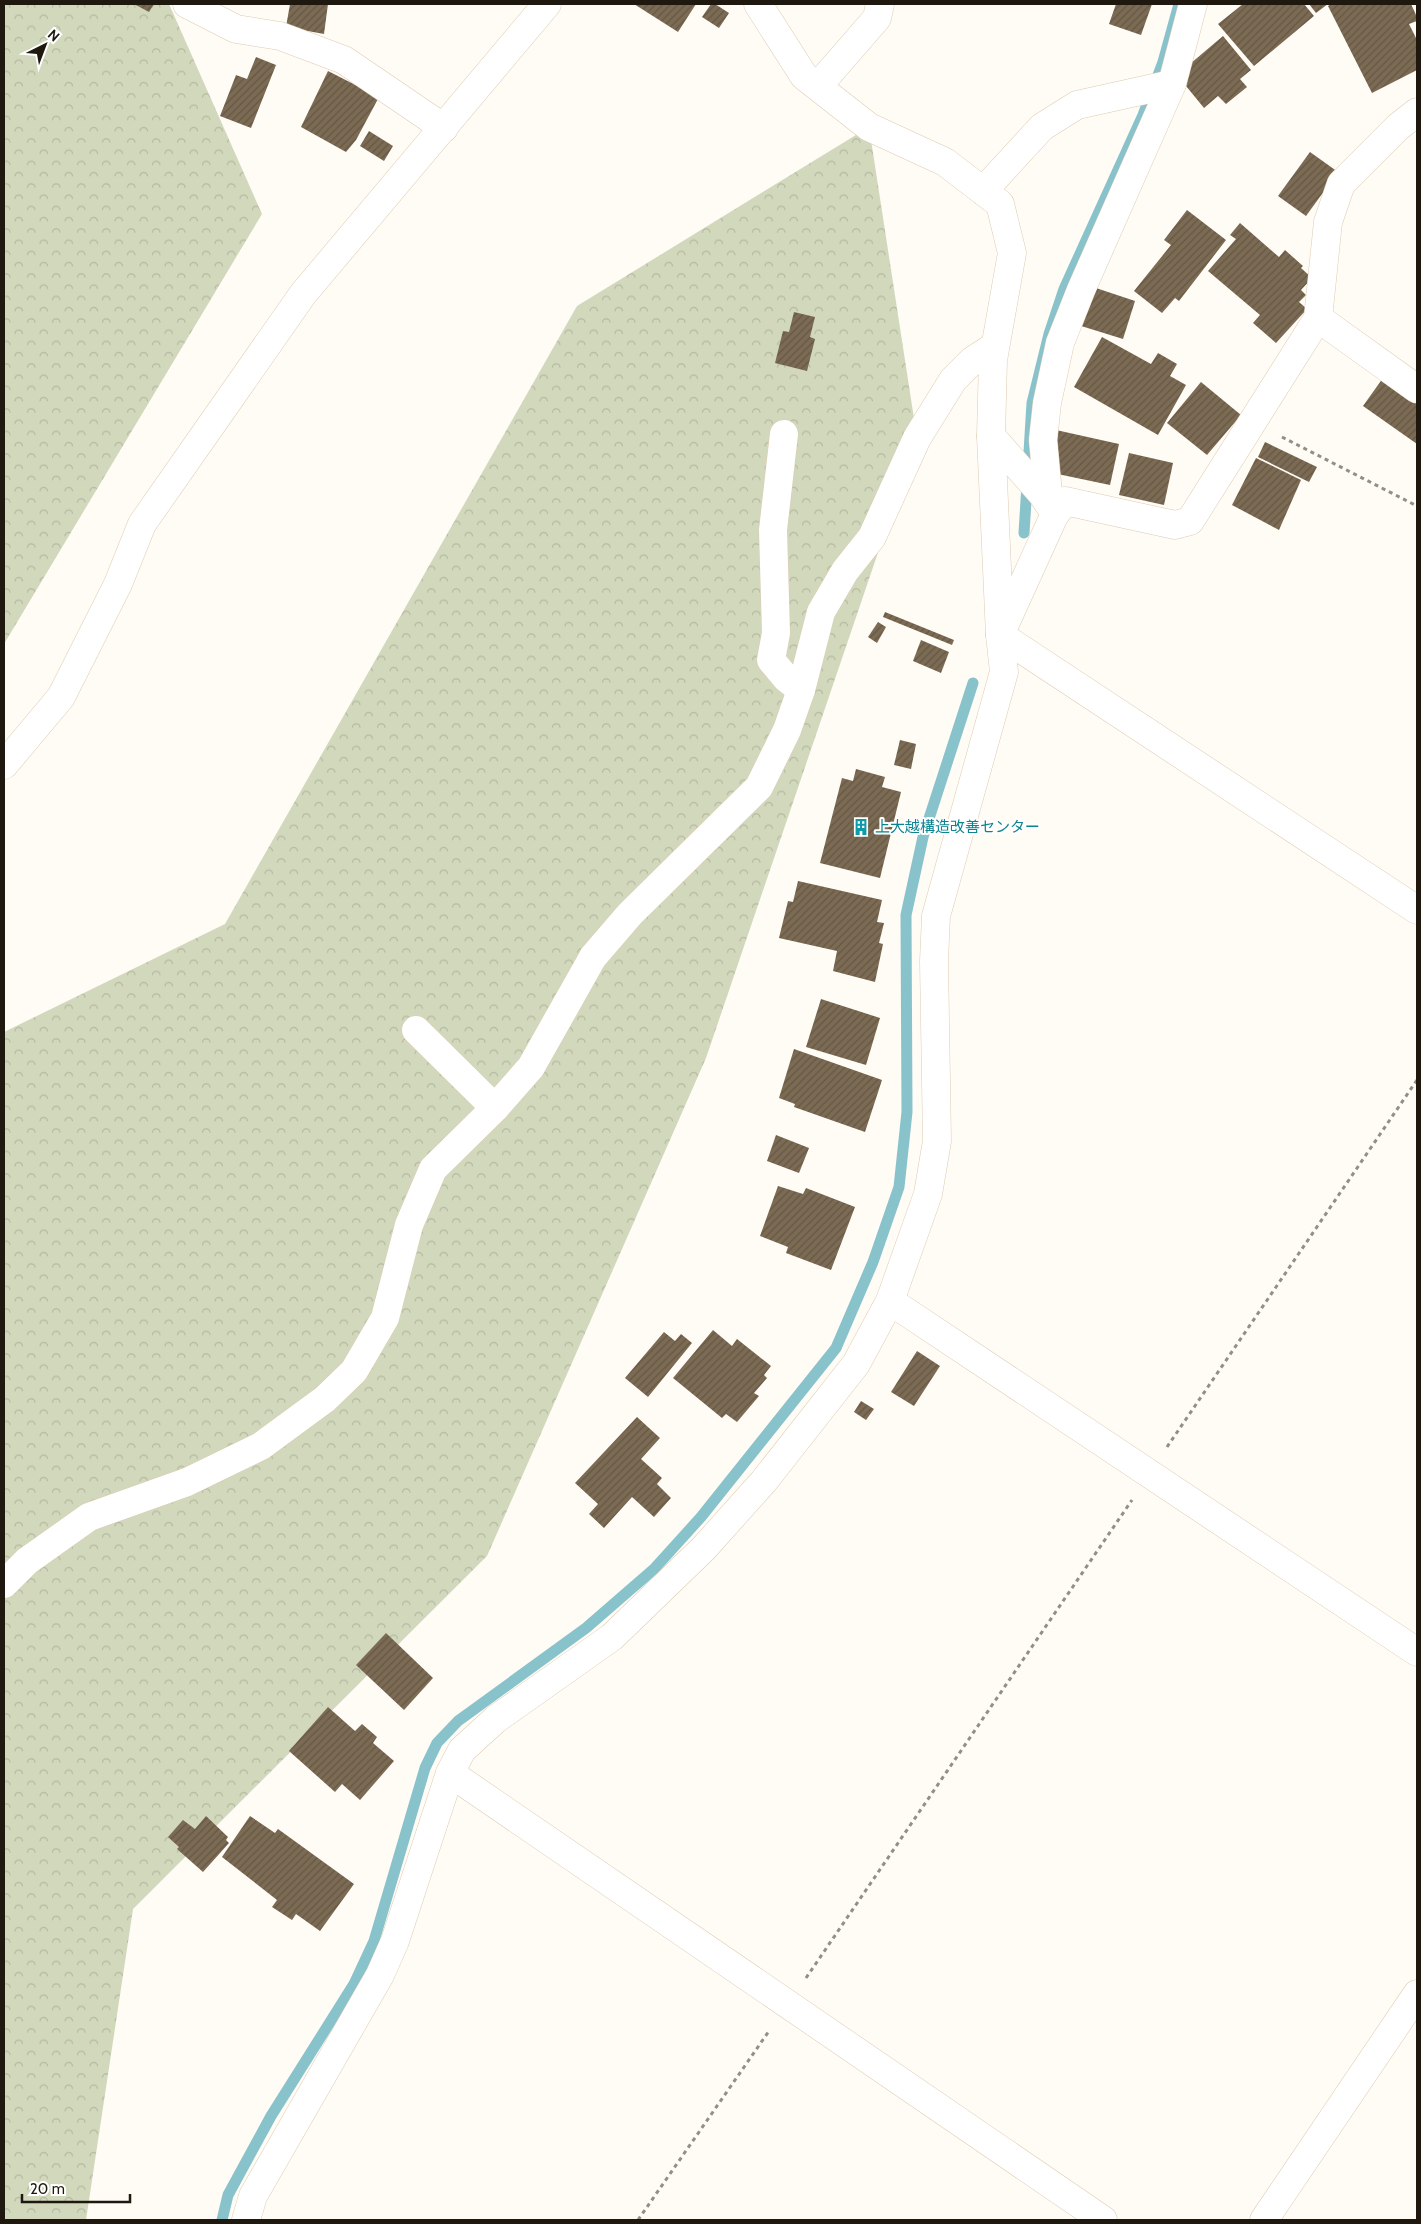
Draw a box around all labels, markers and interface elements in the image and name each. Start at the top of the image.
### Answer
north arrow [20,20,70,70]
text: N [44,25,63,45]
building icon: 上大越構造改善センター [851,817,871,837]
place label: 上大越構造改善センター [875,818,1040,836]
scale bar [22,2172,130,2204]
text: 20 m [30,2180,65,2198]

